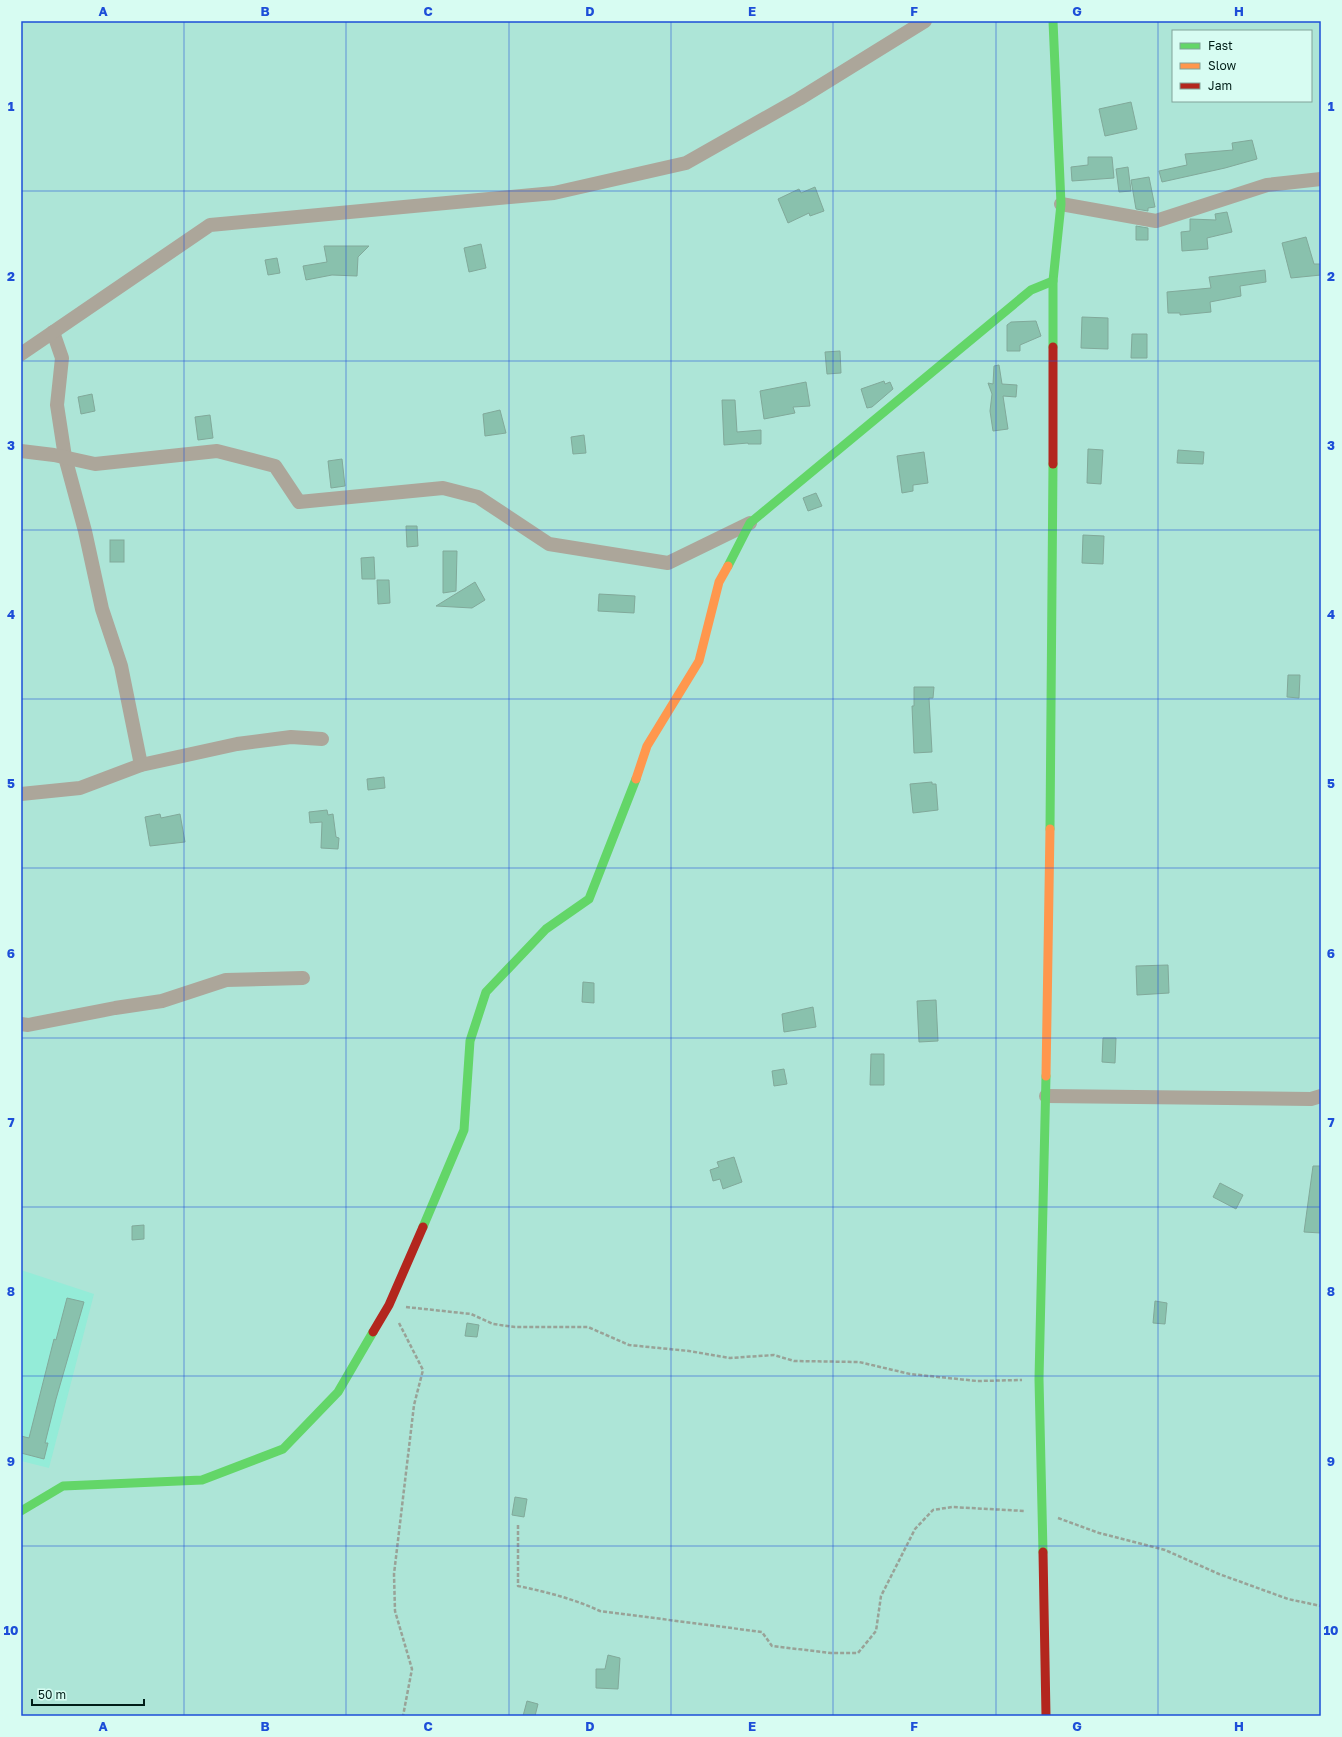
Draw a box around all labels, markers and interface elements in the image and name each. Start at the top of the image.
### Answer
text: A [98,3,108,19]
text: B [260,3,270,19]
text: C [423,3,433,19]
text: D [585,3,595,19]
text: E [748,3,756,19]
text: F [910,3,918,19]
text: G [1072,3,1082,19]
text: H [1234,3,1244,19]
legend [1172,30,1312,102]
text: Fast [1208,38,1233,53]
text: Slow [1208,58,1236,73]
text: Jam [1208,78,1232,93]
text: 1 [8,98,15,114]
text: 1 [1328,98,1335,114]
text: 2 [7,268,15,284]
text: 2 [1327,268,1335,284]
text: 3 [7,437,15,453]
text: 3 [1327,437,1335,453]
text: 4 [7,606,15,622]
text: 4 [1327,606,1335,622]
text: 5 [7,775,15,791]
text: 5 [1327,775,1335,791]
text: 6 [7,945,15,961]
text: 6 [1327,945,1335,961]
text: 7 [7,1114,15,1130]
text: 7 [1327,1114,1335,1130]
text: 8 [7,1283,15,1299]
text: 8 [1327,1283,1335,1299]
text: 9 [7,1453,15,1469]
text: 9 [1327,1453,1335,1469]
text: 10 [3,1622,19,1638]
text: 10 [1323,1622,1339,1638]
scale bar [32,1681,144,1707]
text: 50 m [38,1687,66,1702]
text: A [98,1718,108,1734]
text: B [260,1718,270,1734]
text: C [423,1718,433,1734]
text: D [585,1718,595,1734]
text: E [748,1718,756,1734]
text: F [910,1718,918,1734]
text: G [1072,1718,1082,1734]
text: H [1234,1718,1244,1734]

